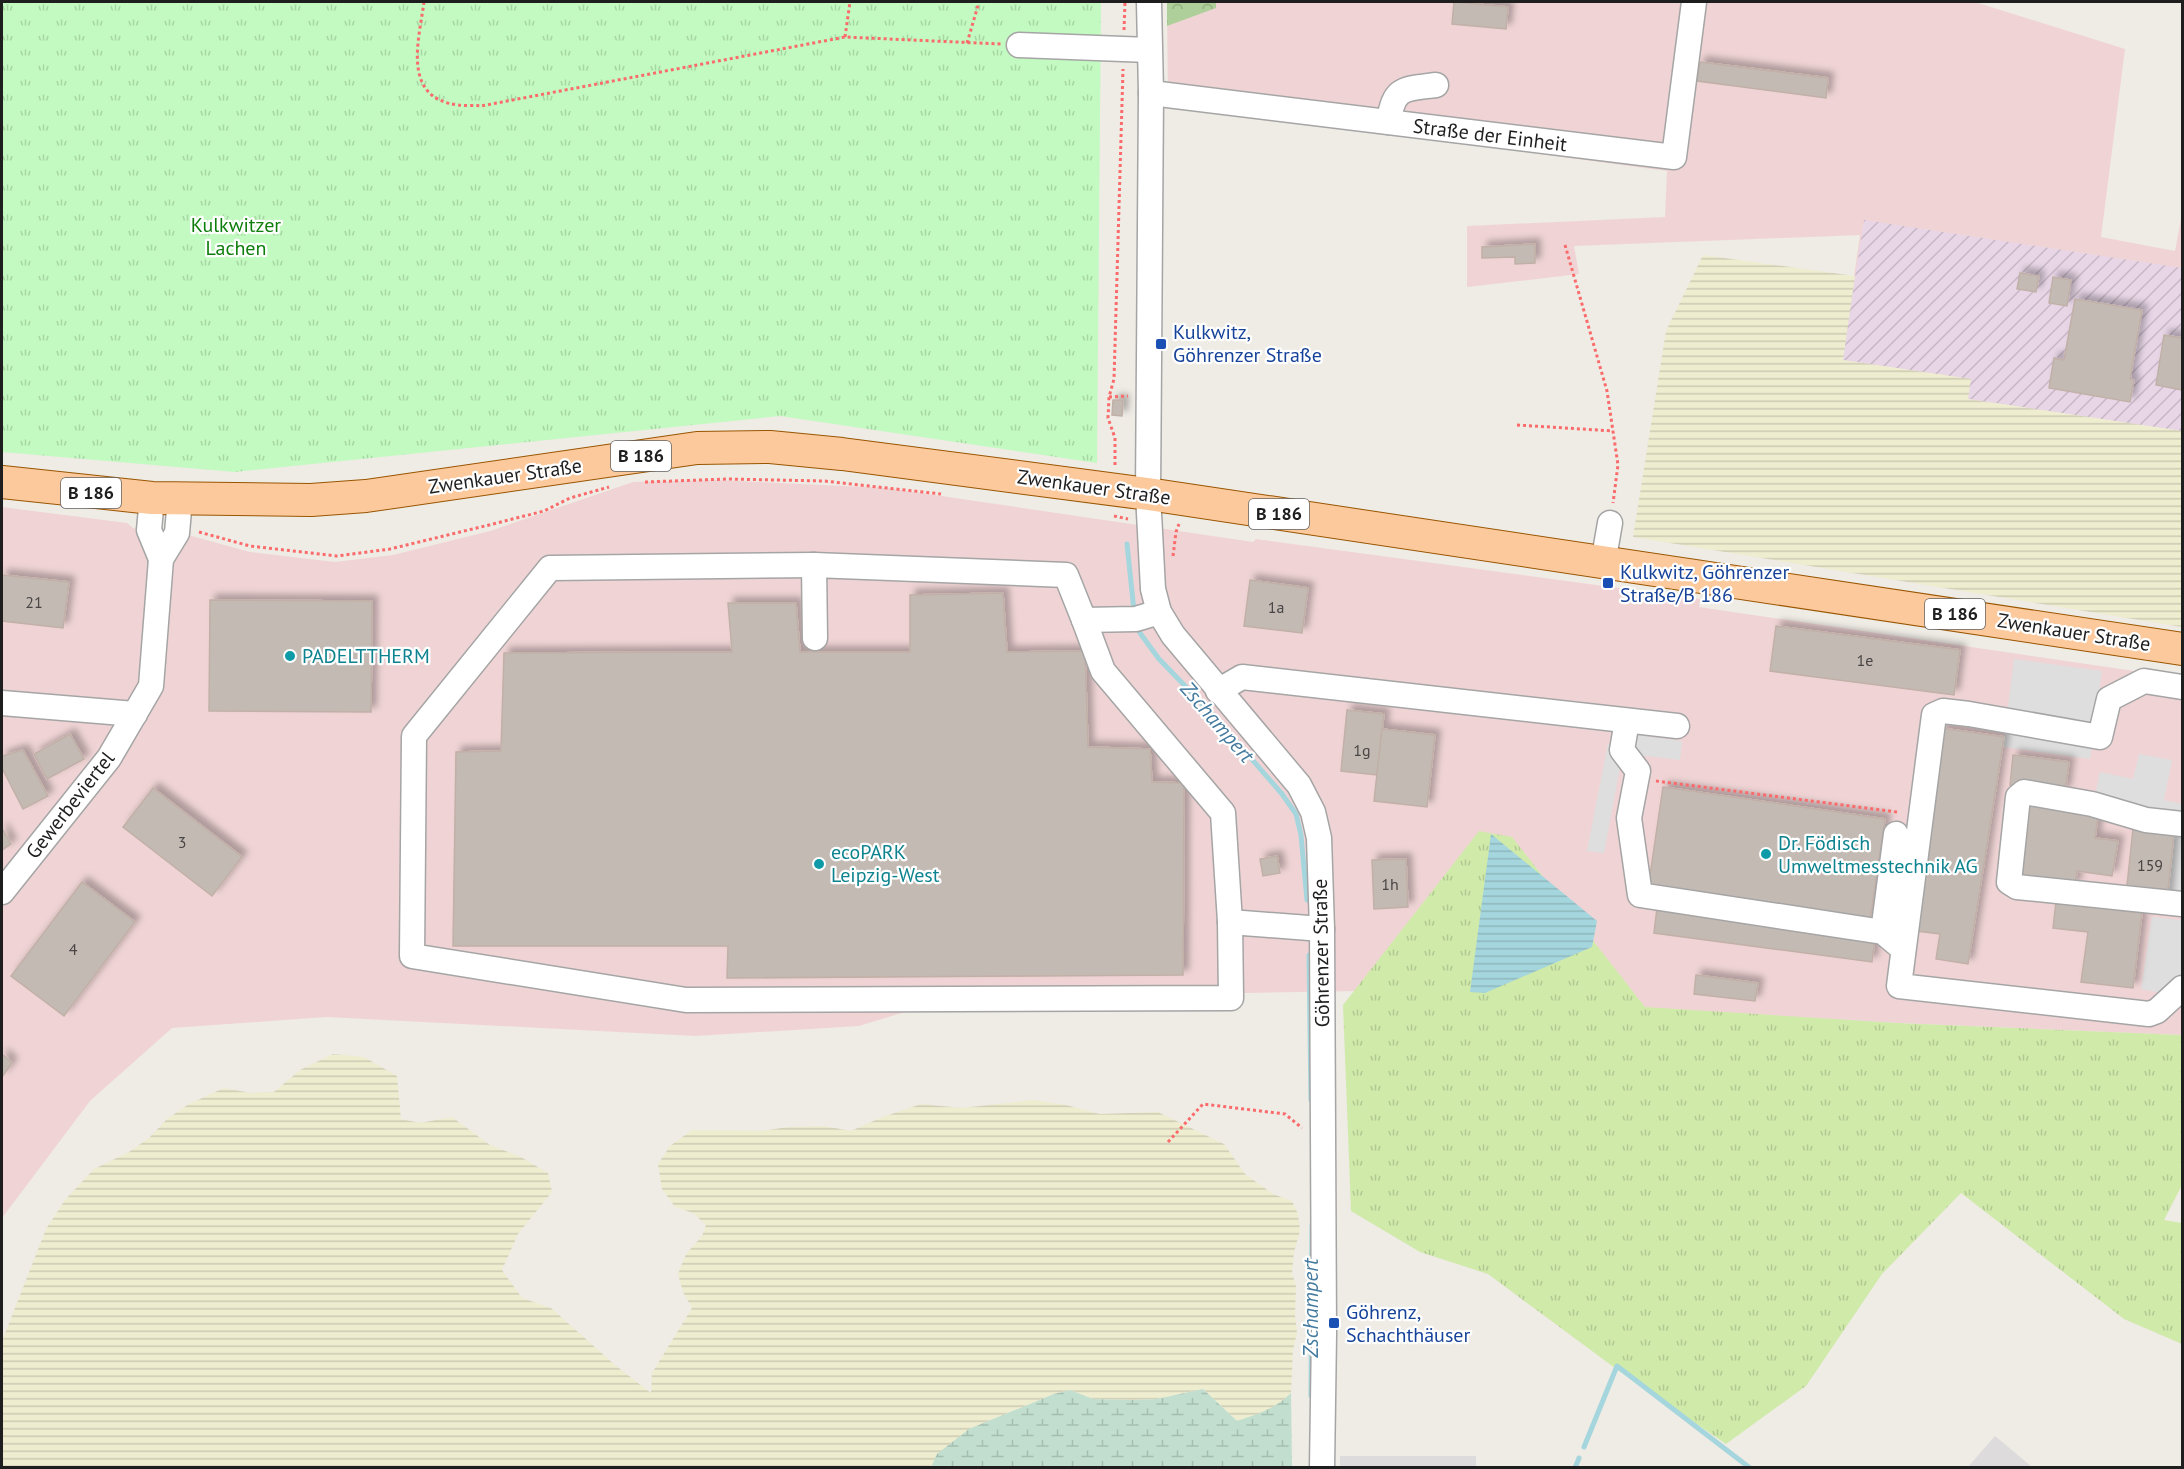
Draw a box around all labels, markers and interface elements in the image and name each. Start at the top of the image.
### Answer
street label: Straße der Einheit [1412,113,1569,157]
park label: Kulkwitzer Lachen [191,212,281,261]
place label: Kulkwitz, Göhrenzer Straße [1173,319,1322,368]
marker: Kulkwitz, Göhrenzer Straße [1154,337,1168,351]
road number: B 186 [611,441,671,471]
street label: Zwenkauer Straße [427,452,583,500]
street label: Zwenkauer Straße [1016,463,1172,511]
road number: B 186 [61,478,121,508]
road number: B 186 [1249,499,1309,529]
place label: Kulkwitz, Göhrenzer Straße/B 186 [1620,559,1789,608]
marker: Kulkwitz, Göhrenzer Straße/B 186 [1601,576,1615,590]
house number: 21 [25,592,43,612]
house number: 1a [1268,597,1284,617]
road number: B 186 [1925,599,1985,629]
street label: Zwenkauer Straße [1996,607,2152,657]
place label: PADELTTHERM [302,643,430,669]
marker: PADELTTHERM [283,649,297,663]
house number: 1e [1857,650,1873,670]
water label: Zschampert [1174,675,1261,769]
house number: 1g [1353,740,1371,760]
street label: Gewerbeviertel [20,746,120,864]
place label: Dr. Födisch Umweltmesstechnik AG [1778,830,1978,879]
house number: 3 [178,832,186,852]
place label: ecoPARK Leipzig-West [831,839,940,888]
marker: Dr. Födisch Umweltmesstechnik AG [1759,847,1773,861]
house number: 159 [2137,855,2163,875]
marker: ecoPARK Leipzig-West [812,857,826,871]
house number: 1h [1381,874,1399,894]
street label: Göhrenzer Straße [1307,878,1335,1028]
house number: 4 [69,939,78,959]
water label: Zschampert [1297,1257,1324,1359]
place label: Göhrenz, Schachthäuser [1346,1299,1470,1348]
marker: Göhrenz, Schachthäuser [1327,1316,1341,1330]

